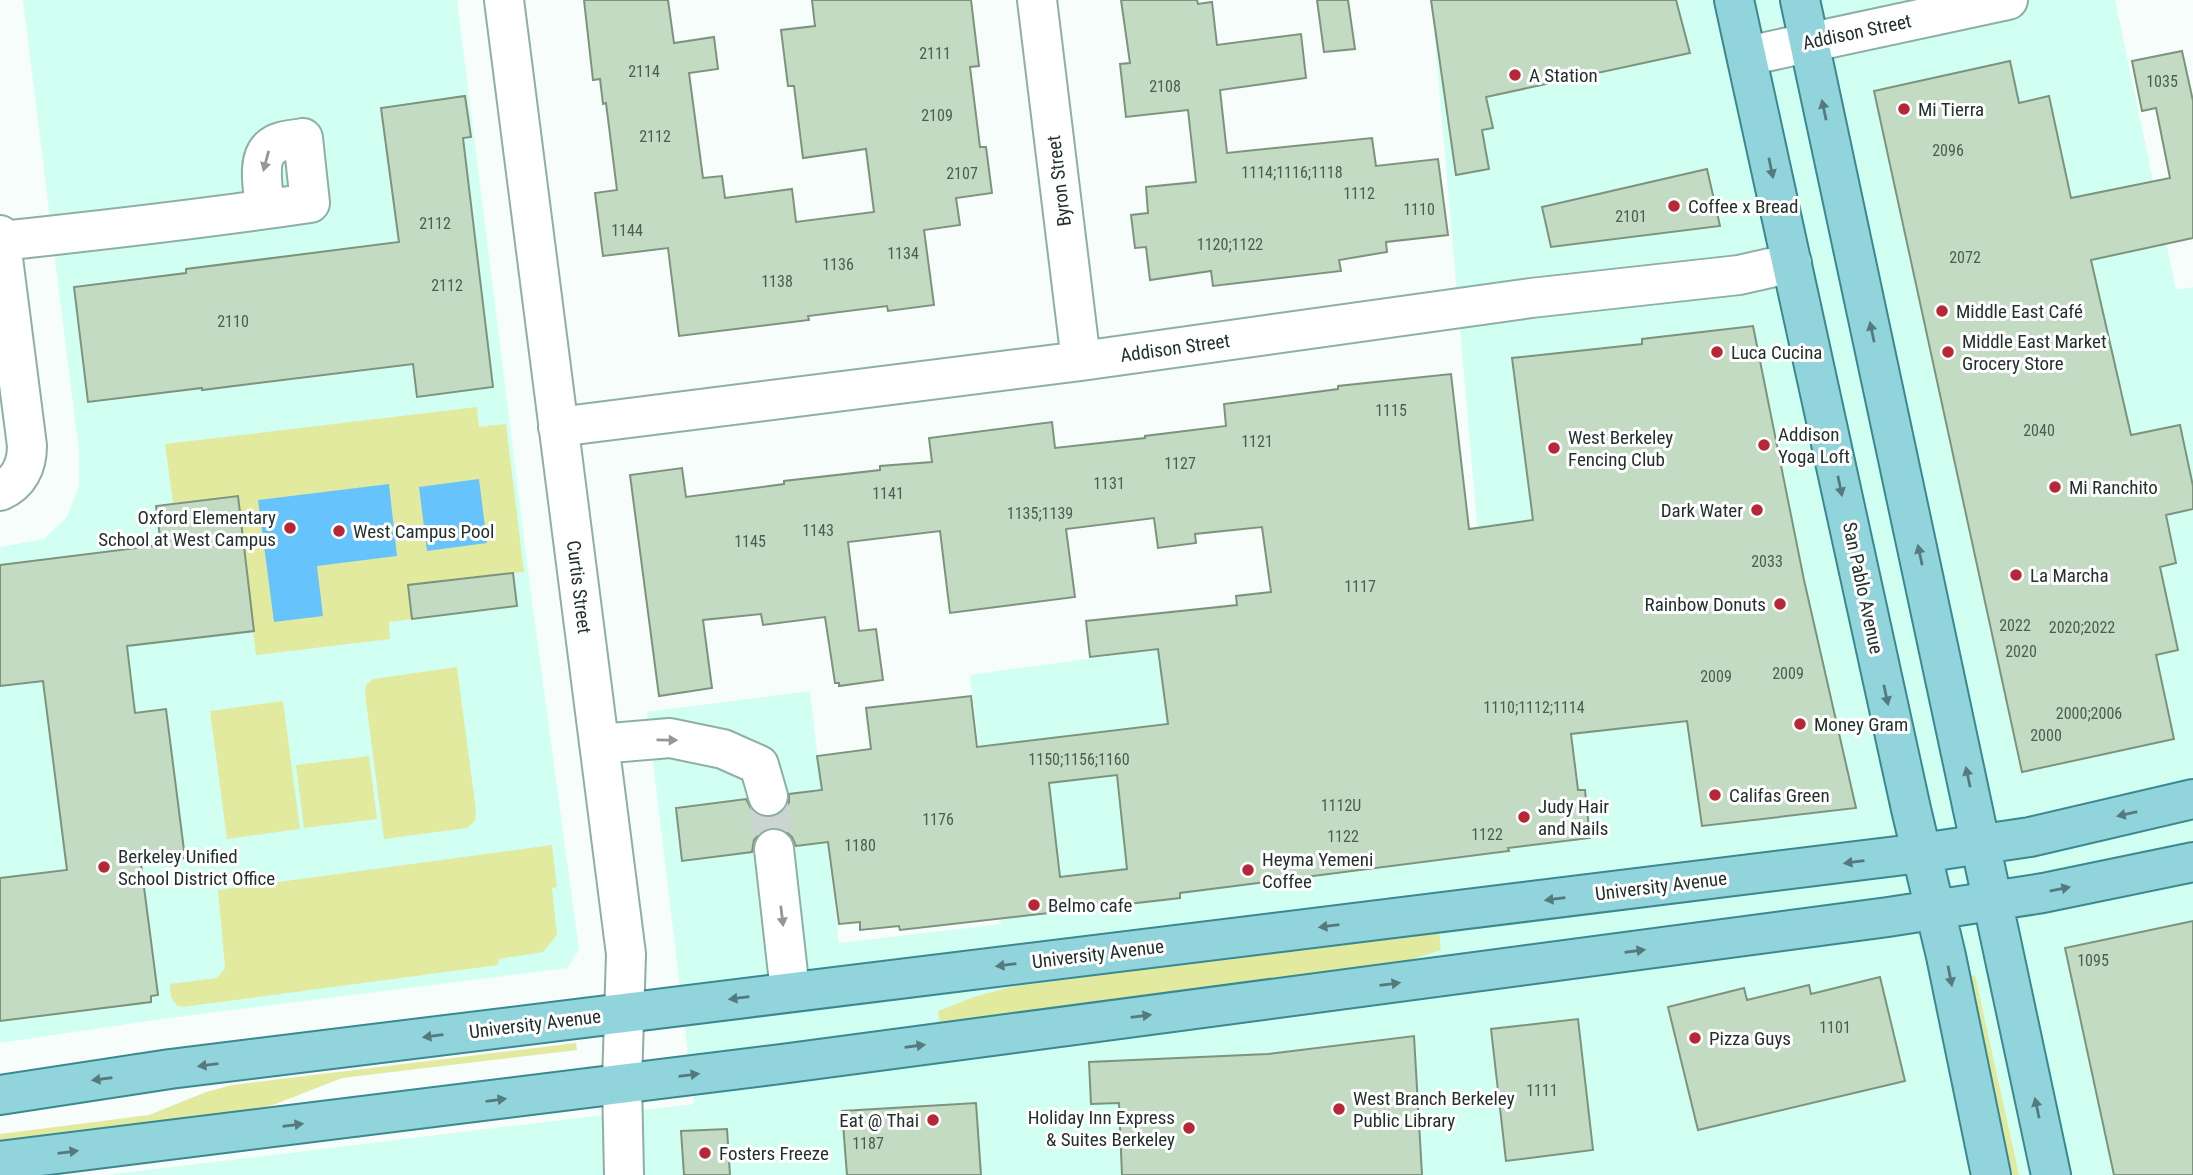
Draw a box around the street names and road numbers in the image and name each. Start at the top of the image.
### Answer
street label: Addison Street [1801,9,1913,55]
street label: Byron Street [1042,134,1076,228]
street label: Addison Street [1119,329,1231,367]
street label: San Pablo Avenue [1838,520,1888,656]
street label: Curtis Street [562,539,596,635]
street label: University Avenue [1594,866,1728,905]
street label: University Avenue [1031,934,1165,973]
street label: University Avenue [468,1004,602,1043]

